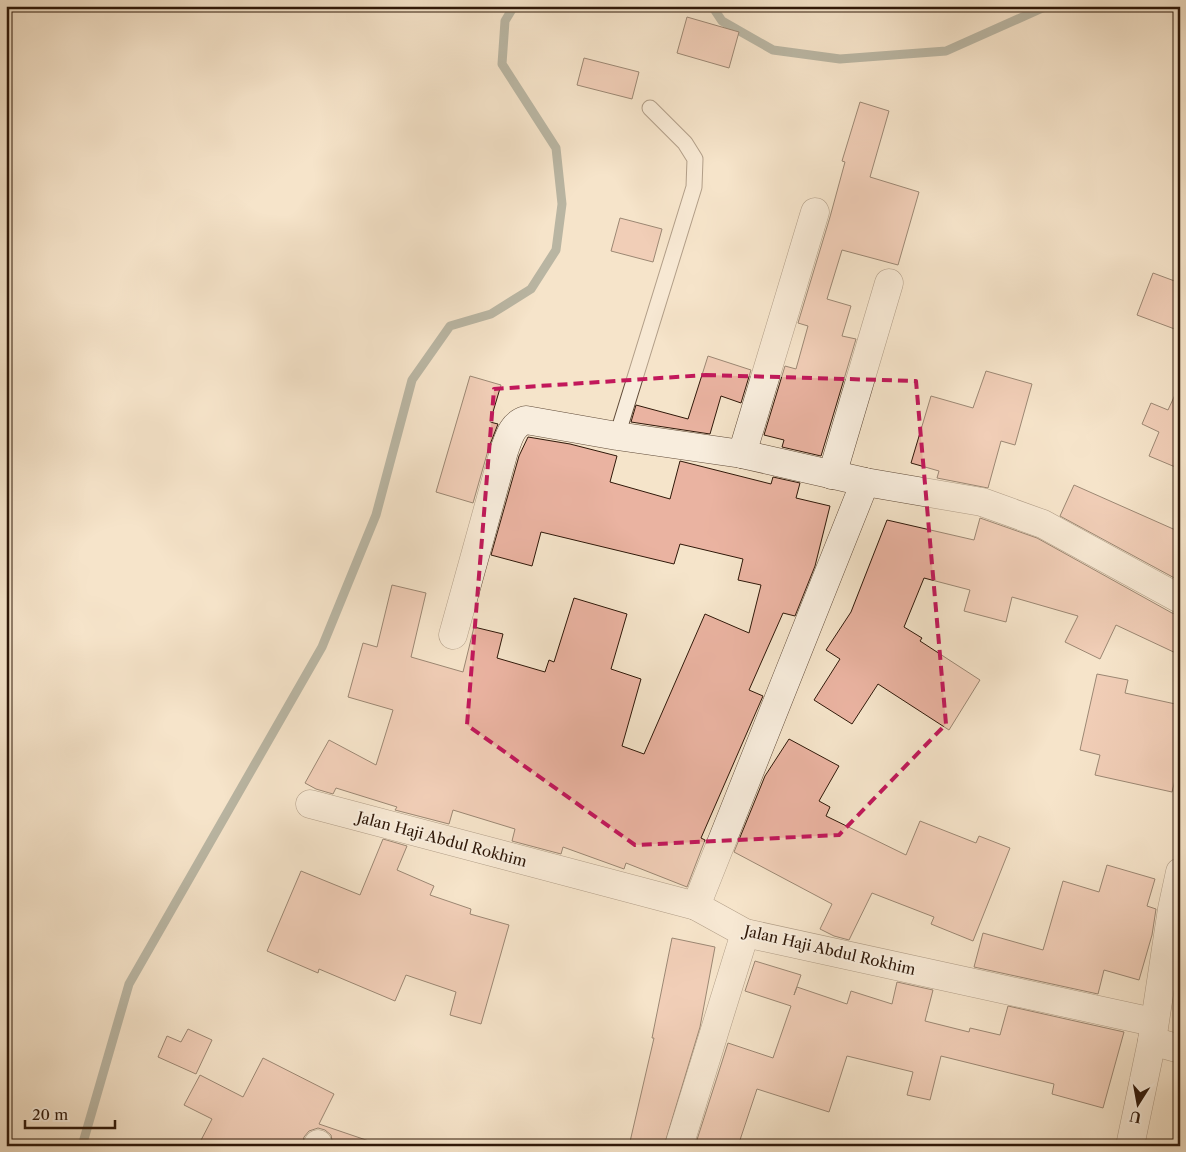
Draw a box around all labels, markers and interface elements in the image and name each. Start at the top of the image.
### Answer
street label: Jalan Haji Abdul Rokhim [353,807,529,871]
street label: Jalan Haji Abdul Rokhim [741,921,918,979]
north arrow [1114,1080,1164,1130]
scale bar [25,1097,115,1129]
text: 20 m [32,1105,68,1124]
text: U [1128,1107,1143,1127]

